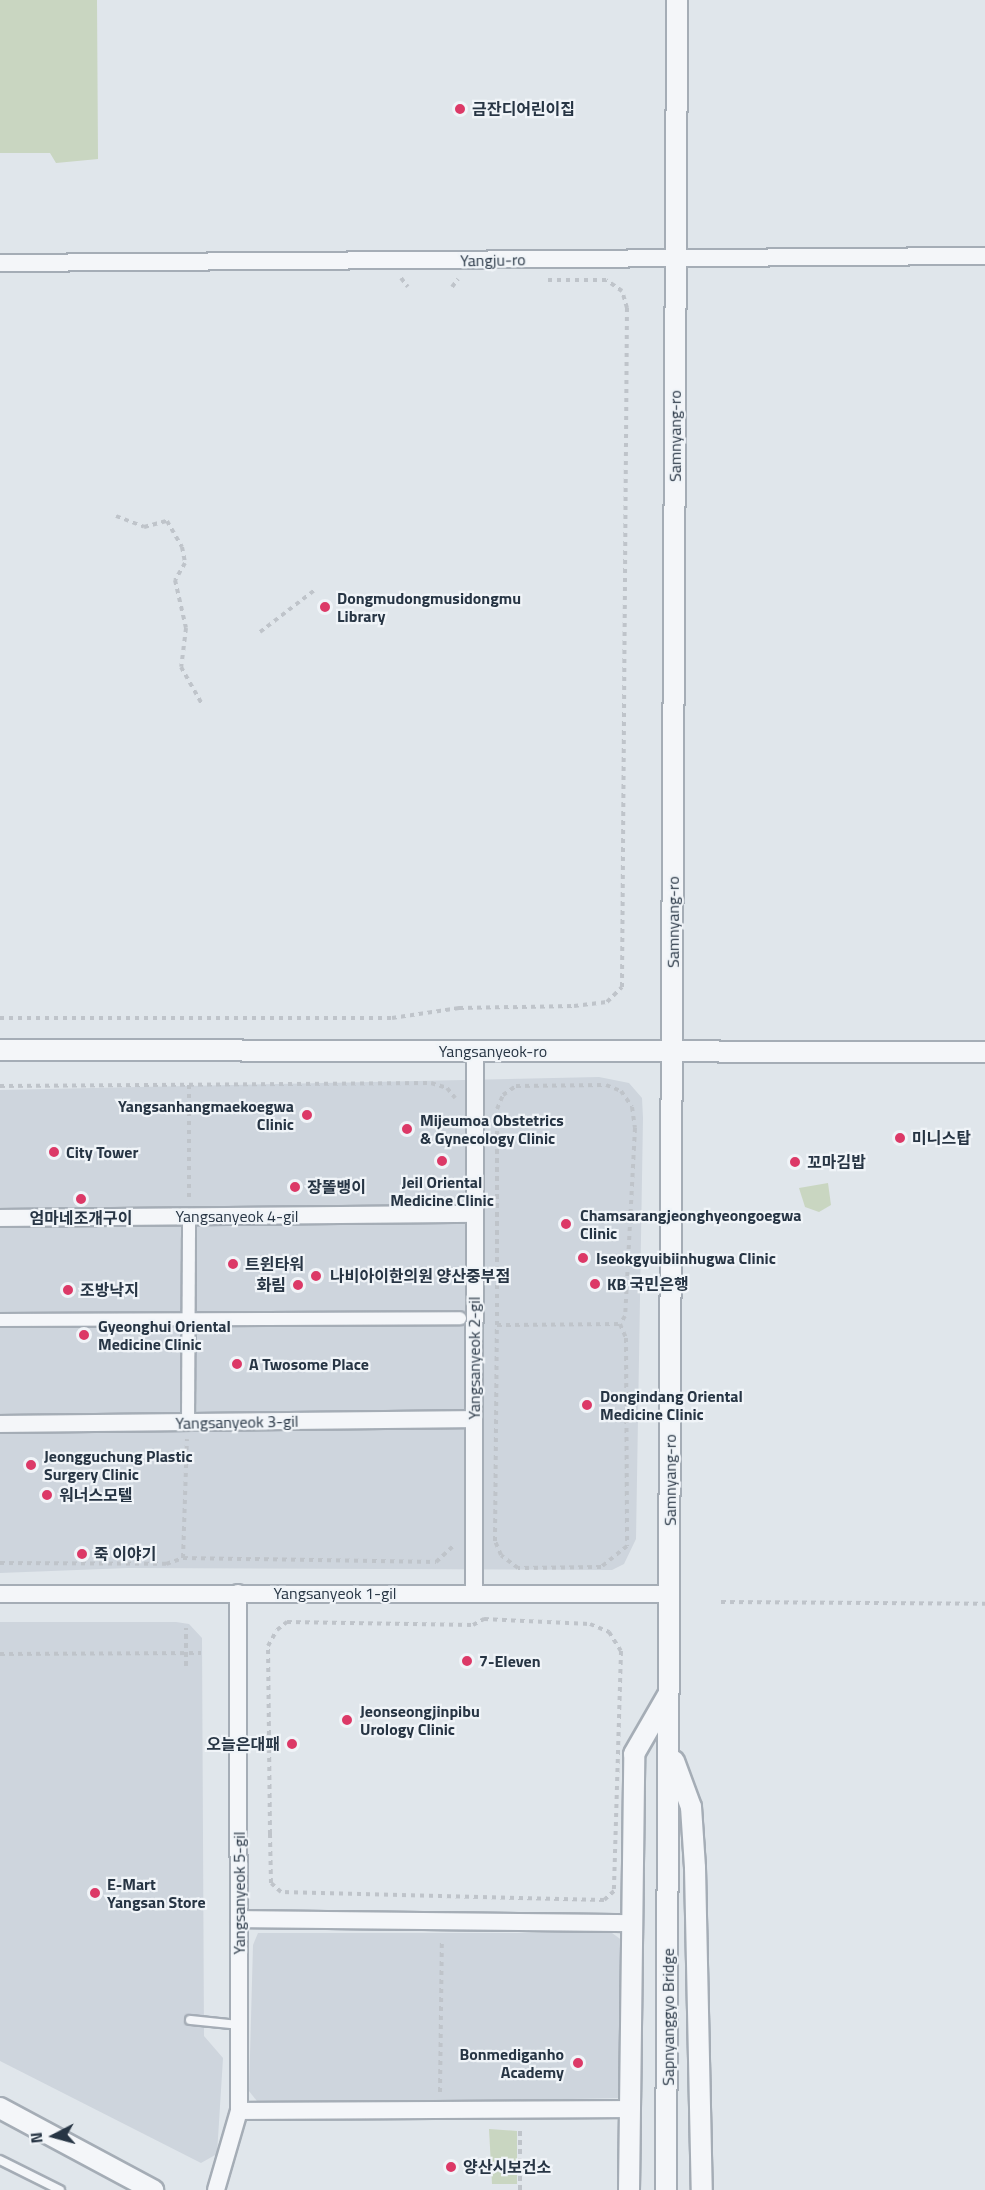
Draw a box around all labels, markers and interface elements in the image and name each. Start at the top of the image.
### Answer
place label: 금잔디어린이집 [472,99,575,119]
marker: 금잔디어린이집 [453,102,467,116]
street label: Yangju-ro [460,250,526,270]
street label: Samnyang-ro [665,390,685,482]
place label: Dongmudongmusidongmu Library [337,588,521,626]
marker: Dongmudongmusidongmu Library [318,600,332,614]
street label: Samnyang-ro [663,876,683,968]
street label: Yangsanyeok-ro [439,1041,547,1061]
place label: Yangsanhangmaekoegwa Clinic [118,1096,294,1134]
marker: Yangsanhangmaekoegwa Clinic [298,1106,316,1124]
place label: Mijeumoa Obstetrics & Gynecology Clinic [420,1110,564,1148]
marker: Mijeumoa Obstetrics & Gynecology Clinic [398,1120,416,1138]
place label: 미니스탑 [912,1128,971,1148]
marker: 미니스탑 [893,1131,907,1145]
place label: City Tower [66,1142,138,1162]
marker: City Tower [47,1145,61,1159]
marker: Jeil Oriental Medicine Clinic [433,1152,451,1170]
place label: 꼬마김밥 [807,1152,866,1172]
marker: 꼬마김밥 [788,1155,802,1169]
place label: Jeil Oriental Medicine Clinic [390,1172,494,1210]
place label: 장똘뱅이 [307,1177,366,1197]
marker: 장똘뱅이 [288,1180,302,1194]
marker: 엄마네조개구이 [74,1192,88,1206]
place label: Chamsarangjeonghyeongoegwa Clinic [580,1205,801,1243]
street label: Yangsanyeok 4-gil [175,1206,299,1226]
place label: 엄마네조개구이 [29,1208,133,1228]
marker: Chamsarangjeonghyeongoegwa Clinic [557,1215,575,1233]
place label: Iseokgyuibiinhugwa Clinic [596,1248,776,1268]
marker: Iseokgyuibiinhugwa Clinic [574,1249,592,1267]
place label: 트윈타워 [245,1254,304,1274]
marker: 트윈타워 [226,1257,240,1271]
place label: 나비아이한의원 양산중부점 [330,1266,510,1286]
marker: 나비아이한의원 양산중부점 [307,1267,325,1285]
place label: KB 국민은행 [607,1274,689,1294]
place label: 화림 [257,1275,286,1295]
marker: KB 국민은행 [588,1277,602,1291]
marker: 화림 [291,1278,305,1292]
place label: 조방낙지 [80,1280,139,1300]
marker: 조방낙지 [61,1283,75,1297]
street label: Yangsanyeok 2-gil [464,1296,484,1420]
place label: Gyeonghui Oriental Medicine Clinic [98,1316,231,1354]
marker: Gyeonghui Oriental Medicine Clinic [75,1326,93,1344]
place label: A Twosome Place [249,1354,369,1374]
marker: A Twosome Place [230,1357,244,1371]
place label: Dongindang Oriental Medicine Clinic [600,1386,743,1424]
marker: Dongindang Oriental Medicine Clinic [578,1396,596,1414]
street label: Yangsanyeok 3-gil [175,1411,299,1433]
street label: Samnyang-ro [660,1434,680,1526]
place label: Jeongguchung Plastic Surgery Clinic [44,1446,193,1484]
marker: Jeongguchung Plastic Surgery Clinic [22,1456,40,1474]
place label: 워너스모텔 [59,1485,133,1505]
marker: 워너스모텔 [40,1488,54,1502]
place label: 죽 이야기 [94,1544,156,1564]
marker: 죽 이야기 [75,1547,89,1561]
street label: Yangsanyeok 1-gil [273,1583,397,1603]
place label: 7-Eleven [479,1651,541,1671]
marker: 7-Eleven [460,1654,474,1668]
place label: Jeonseongjinpibu Urology Clinic [360,1701,480,1739]
marker: Jeonseongjinpibu Urology Clinic [338,1711,356,1729]
place label: 오늘은대패 [206,1734,280,1754]
marker: 오늘은대패 [285,1737,299,1751]
street label: Yangsanyeok 5-gil [229,1831,249,1955]
place label: E-Mart Yangsan Store [107,1874,206,1912]
marker: E-Mart Yangsan Store [88,1886,102,1900]
street label: Sapnyanggyo Bridge [658,1948,678,2086]
place label: Bonmediganho Academy [459,2044,564,2082]
marker: Bonmediganho Academy [569,2054,587,2072]
north arrow [24,2106,84,2166]
text: N [24,2131,49,2145]
place label: 양산시보건소 [463,2157,551,2177]
marker: 양산시보건소 [444,2160,458,2174]

